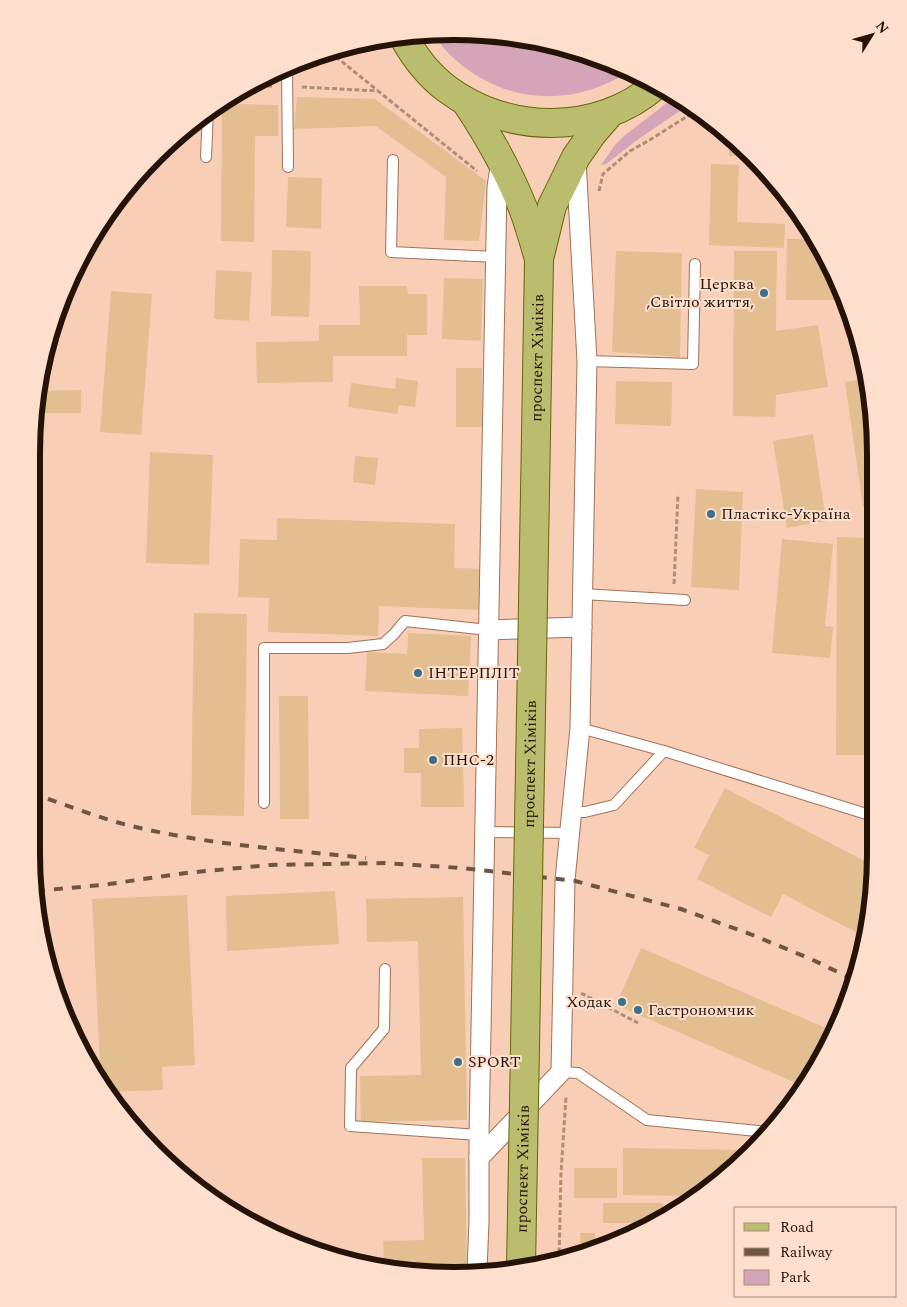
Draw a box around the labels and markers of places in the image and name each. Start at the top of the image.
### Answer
place label: Церква ,Світло життя, [646,272,754,314]
marker: Церква ,Світло життя, [758,287,770,299]
place label: Пластікс-Україна [721,502,851,526]
marker: Пластікс-Україна [705,508,717,520]
place label: ІНТЕРПЛІТ [428,661,520,685]
marker: ІНТЕРПЛІТ [412,667,424,679]
place label: ПНС-2 [443,748,494,772]
marker: ПНС-2 [427,754,439,766]
place label: Ходак [566,990,612,1014]
marker: Ходак [616,996,628,1008]
place label: Гастрономчик [648,998,755,1022]
marker: Гастрономчик [632,1004,644,1016]
place label: SPORT [468,1050,521,1074]
marker: SPORT [452,1056,464,1068]

